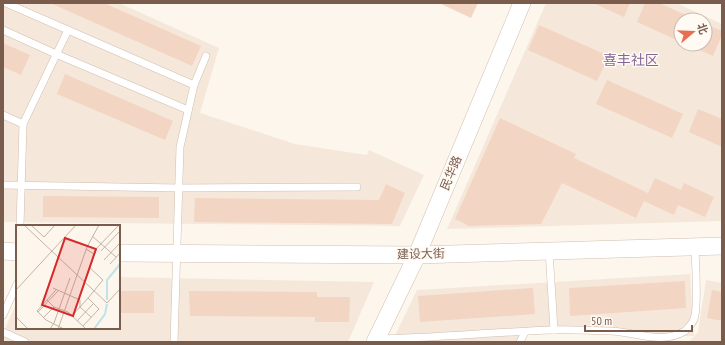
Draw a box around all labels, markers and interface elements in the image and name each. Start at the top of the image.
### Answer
north arrow [673,12,713,52]
text: 北 [694,21,711,36]
district label: 喜丰社区 [603,51,659,69]
street label: 民华路 [437,153,464,192]
inset map [16,225,120,329]
street label: 建设大街 [397,246,445,261]
scale bar [585,307,692,333]
text: 50 m [591,313,612,328]

